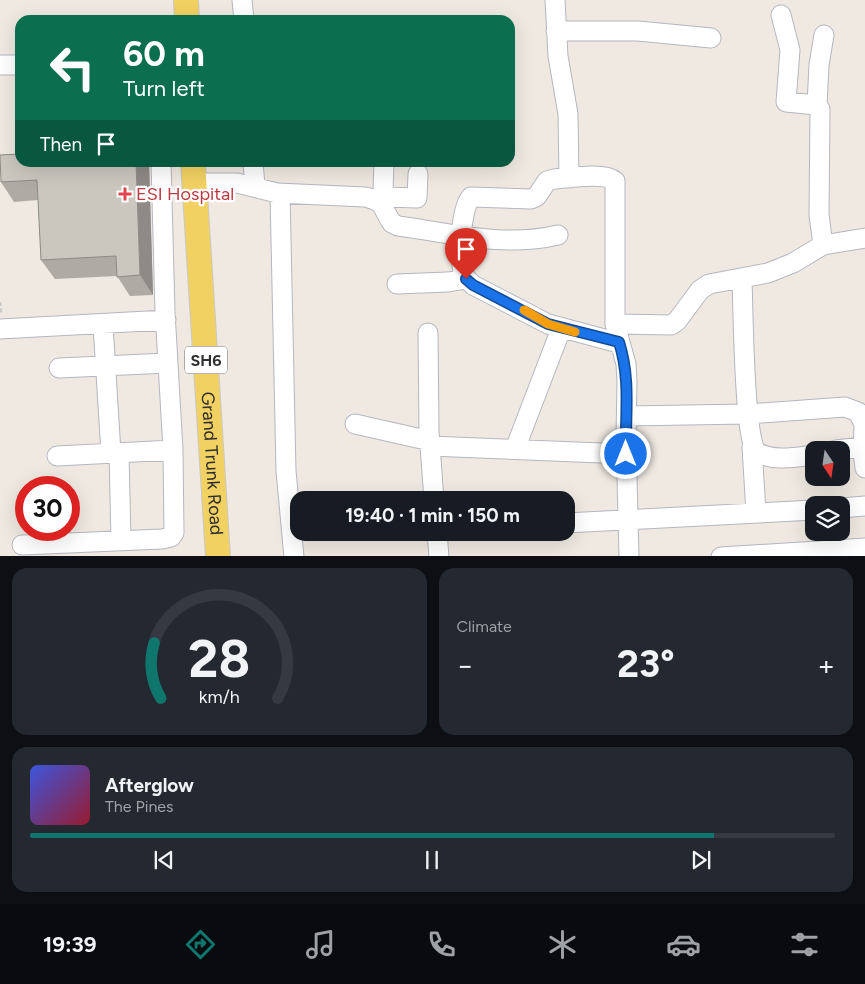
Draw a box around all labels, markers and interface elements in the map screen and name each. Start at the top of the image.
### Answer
text: 60 m [123,33,205,75]
icon: left [40,35,105,100]
text: Turn left [123,75,205,102]
icon: arrive [92,130,120,158]
text: Then [40,133,82,156]
place label: ESI Hospital [136,183,234,205]
marker: ESI Hospital [118,187,132,201]
pin [445,228,487,279]
icon: arrive [452,235,480,263]
road number: SH6 [185,346,227,374]
street label: Grand Trunk Road [197,391,228,536]
position arrow [599,427,651,479]
north arrow [805,441,850,486]
map controls [805,441,850,541]
speed limit sign: 30 [15,476,80,541]
button: layers [805,496,850,541]
text: 19:40 · 1 min · 150 m [345,504,520,527]
text: Climate [457,617,512,636]
text: 28 [188,628,250,690]
text: 23° [617,641,675,687]
text: − [457,648,474,682]
text: + [818,648,835,682]
text: km/h [199,686,240,707]
text: Afterglow [105,774,194,797]
text: The Pines [105,797,174,816]
icon: previous [150,846,178,874]
icon: pause [418,846,446,874]
icon: next [687,846,715,874]
icon: directions [183,927,218,962]
icon: music [303,927,338,962]
icon: phone [424,927,459,962]
icon: climate [545,927,580,962]
icon: car [666,927,701,962]
icon: filters [787,927,822,962]
text: 19:39 [43,931,97,958]

